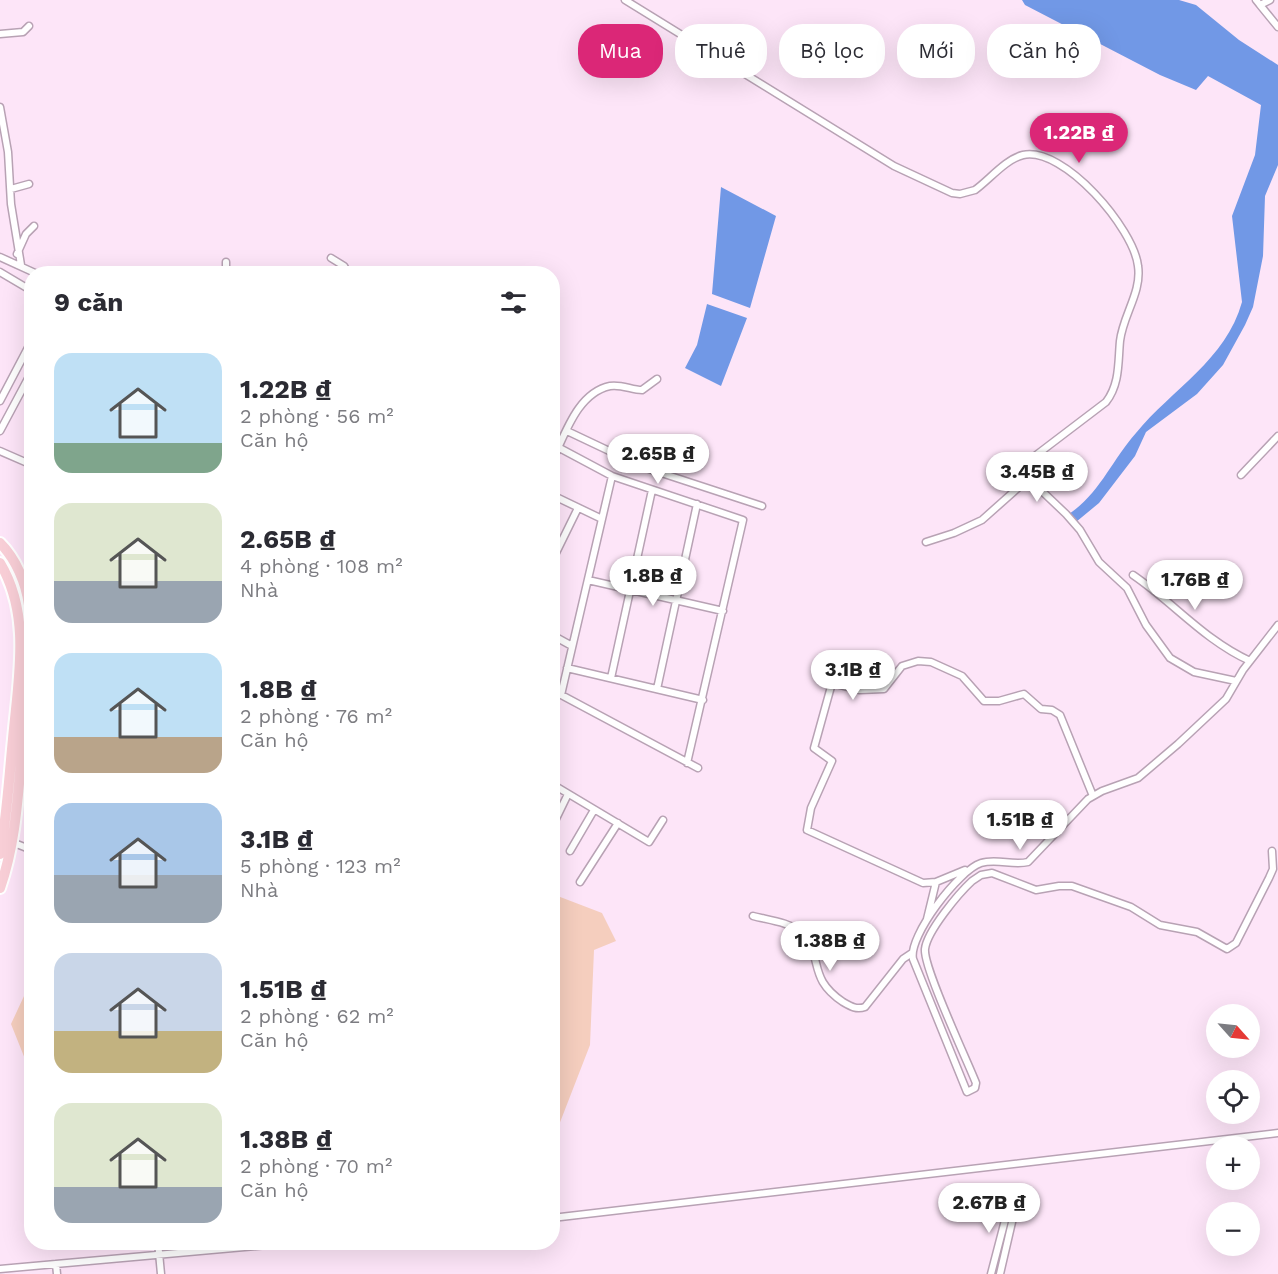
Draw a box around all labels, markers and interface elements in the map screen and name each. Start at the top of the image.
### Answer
chip: Mua [578,24,663,78]
chip: Thuê [675,24,767,78]
chip: Bộ lọc [779,24,885,78]
chip: Mới [897,24,975,78]
chip: Căn hộ [987,24,1101,78]
pin: 1.22B ₫ [1024,113,1134,164]
text: 1.22B ₫ [1044,120,1114,144]
icon: filters [497,286,530,319]
text: 9 căn [54,287,123,317]
text: 1.22B ₫ [240,374,331,404]
icon: home [102,377,174,449]
text: 2 phòng · 56 m² [240,404,394,428]
text: Căn hộ [240,428,309,452]
pin: 2.65B ₫ [603,434,713,485]
text: 2.65B ₫ [621,441,695,465]
pin: 3.45B ₫ [982,452,1092,503]
text: 3.45B ₫ [1000,459,1074,483]
text: 2.65B ₫ [240,524,336,554]
icon: home [102,527,174,599]
text: 4 phòng · 108 m² [240,554,402,578]
pin: 1.8B ₫ [604,556,702,607]
pin: 1.76B ₫ [1140,560,1250,611]
text: 1.8B ₫ [624,563,683,587]
text: 1.76B ₫ [1161,567,1229,591]
text: Nhà [240,578,278,602]
pin: 3.1B ₫ [804,650,902,701]
text: 3.1B ₫ [825,657,881,681]
text: 1.8B ₫ [240,674,317,704]
icon: home [102,677,174,749]
text: 2 phòng · 76 m² [240,704,392,728]
text: Căn hộ [240,728,309,752]
pin: 1.51B ₫ [965,800,1075,851]
text: 1.51B ₫ [987,807,1053,831]
text: 3.1B ₫ [240,824,313,854]
icon: home [102,827,174,899]
text: 5 phòng · 123 m² [240,854,400,878]
text: Nhà [240,878,278,902]
pin: 1.38B ₫ [775,921,885,972]
text: 1.38B ₫ [795,928,865,952]
text: 1.51B ₫ [240,974,327,1004]
icon: home [102,977,174,1049]
text: 2 phòng · 62 m² [240,1004,394,1028]
north arrow [1206,1004,1260,1058]
map controls [1206,1004,1260,1256]
text: Căn hộ [240,1028,309,1052]
button: locate [1206,1070,1260,1124]
text: 1.38B ₫ [240,1124,332,1154]
icon: home [102,1127,174,1199]
button: + [1206,1136,1260,1190]
text: 2 phòng · 70 m² [240,1154,392,1178]
text: Căn hộ [240,1178,309,1202]
pin: 2.67B ₫ [934,1183,1044,1234]
text: 2.67B ₫ [952,1190,1026,1214]
button: − [1206,1202,1260,1256]

